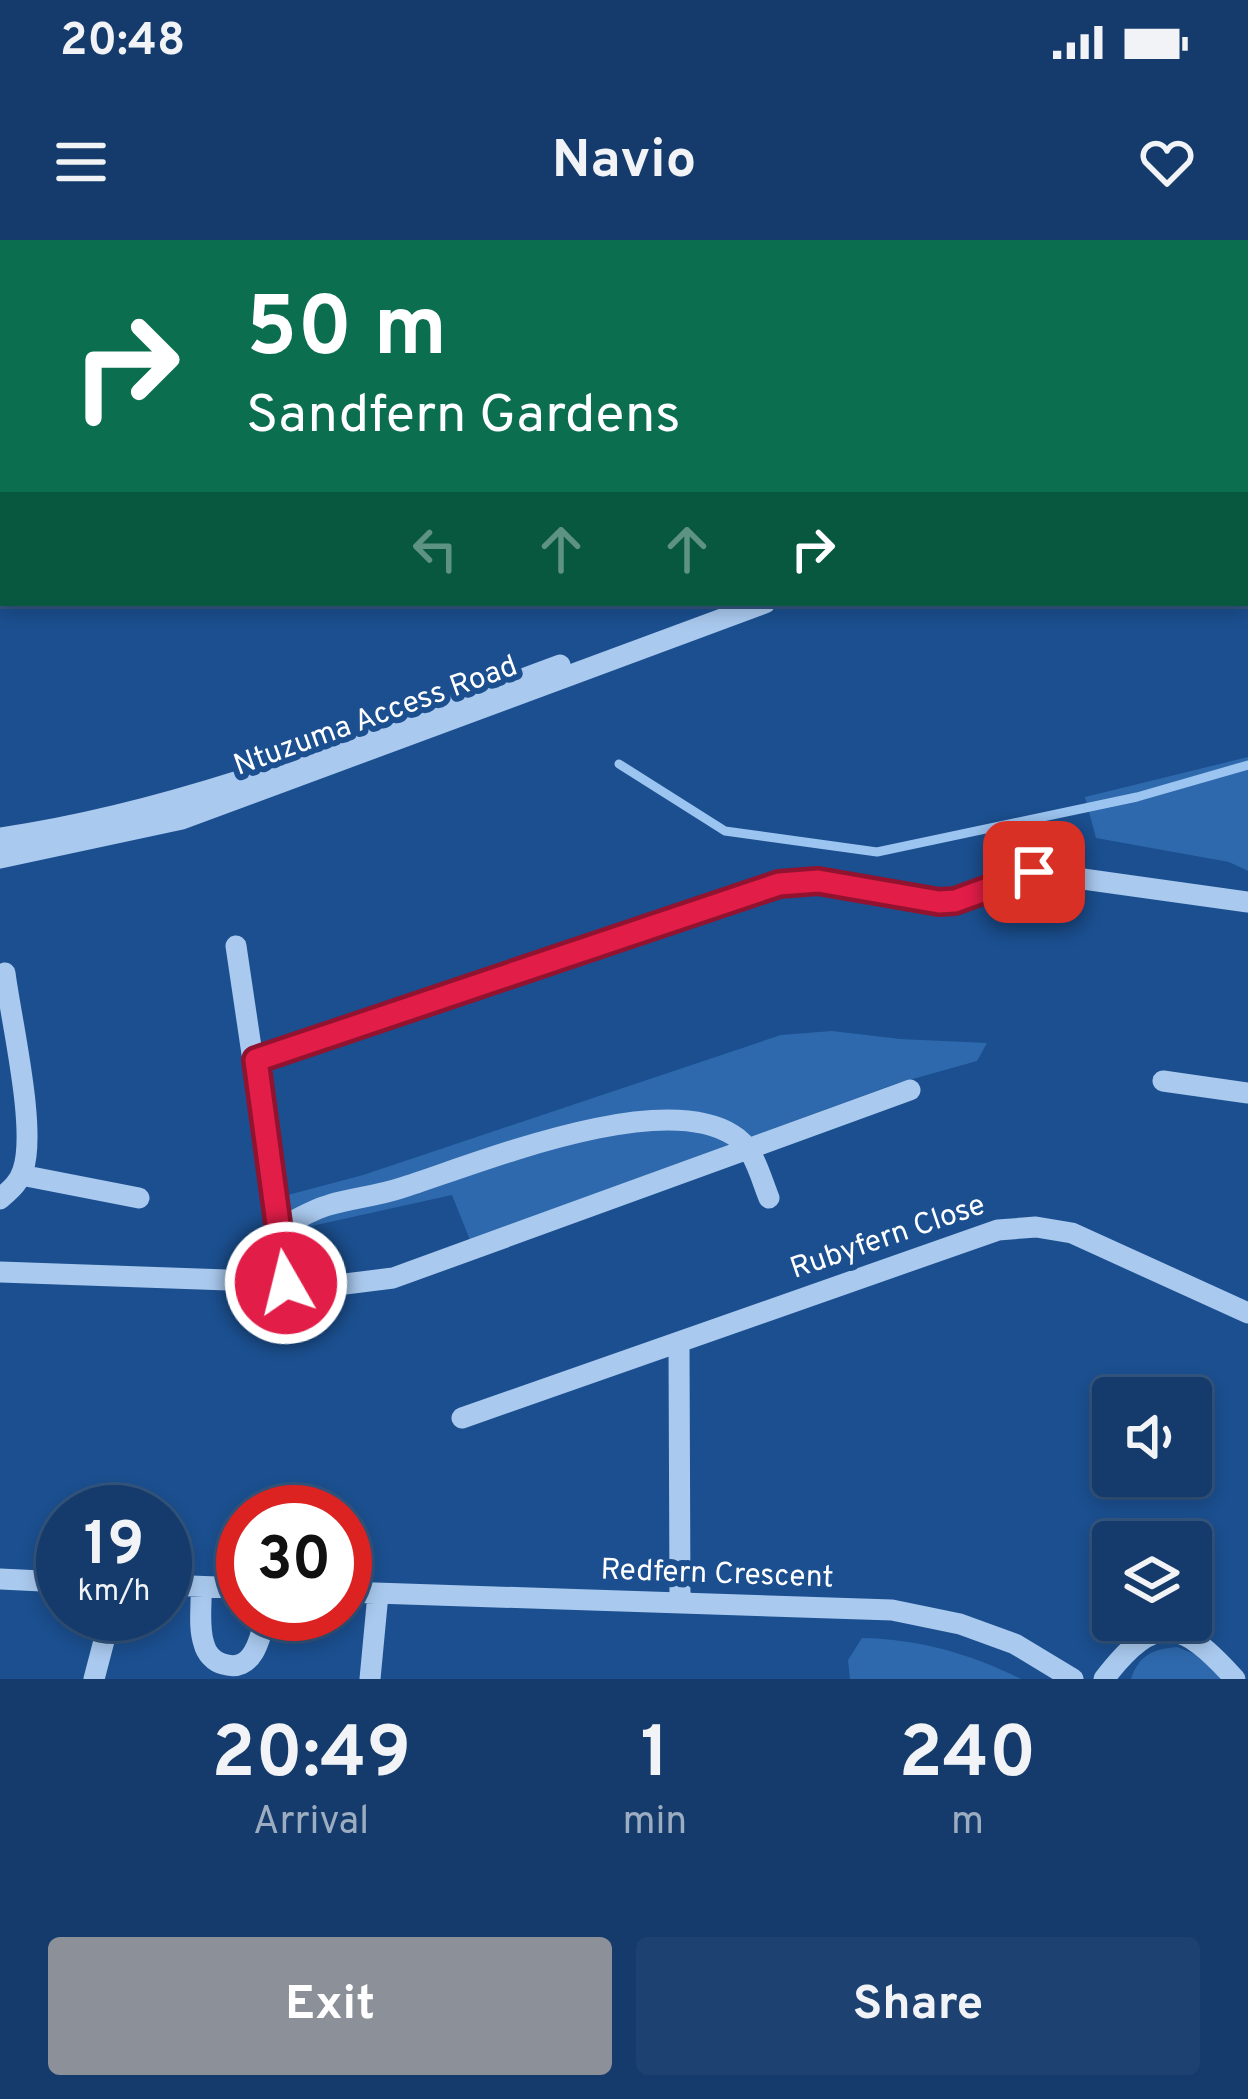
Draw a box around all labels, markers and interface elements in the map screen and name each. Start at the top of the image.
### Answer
text: 20:48 [60,14,185,71]
text: Navio [552,128,696,197]
icon: menu [48,129,114,195]
icon: heart [1134,129,1200,195]
text: 50 m [246,279,447,385]
icon: right [48,288,204,444]
text: Sandfern Gardens [246,383,681,452]
icon: left [402,516,468,582]
icon: ahead [528,516,594,582]
icon: ahead [654,516,720,582]
icon: right [780,516,846,582]
street label: Ntuzuma Access Road [229,648,523,786]
pin [983,821,1085,923]
icon: arrive [1001,839,1067,905]
street label: Rubyfern Close [786,1187,990,1289]
position arrow [223,1220,349,1346]
map controls [1092,1377,1212,1641]
button: sound [1092,1377,1212,1497]
speed limit sign: 30 [216,1485,372,1641]
text: 19 [84,1510,144,1586]
button: layers [1092,1521,1212,1641]
street label: Redfern Crescent [600,1552,834,1598]
text: km/h [78,1574,150,1611]
text: 20:49 [211,1711,411,1803]
text: 1 [640,1711,669,1803]
text: 240 [899,1711,1036,1803]
text: Arrival [253,1799,369,1848]
text: min [622,1799,687,1848]
text: m [951,1799,984,1848]
button: Exit [48,1937,612,2075]
button: Share [636,1937,1200,2075]

